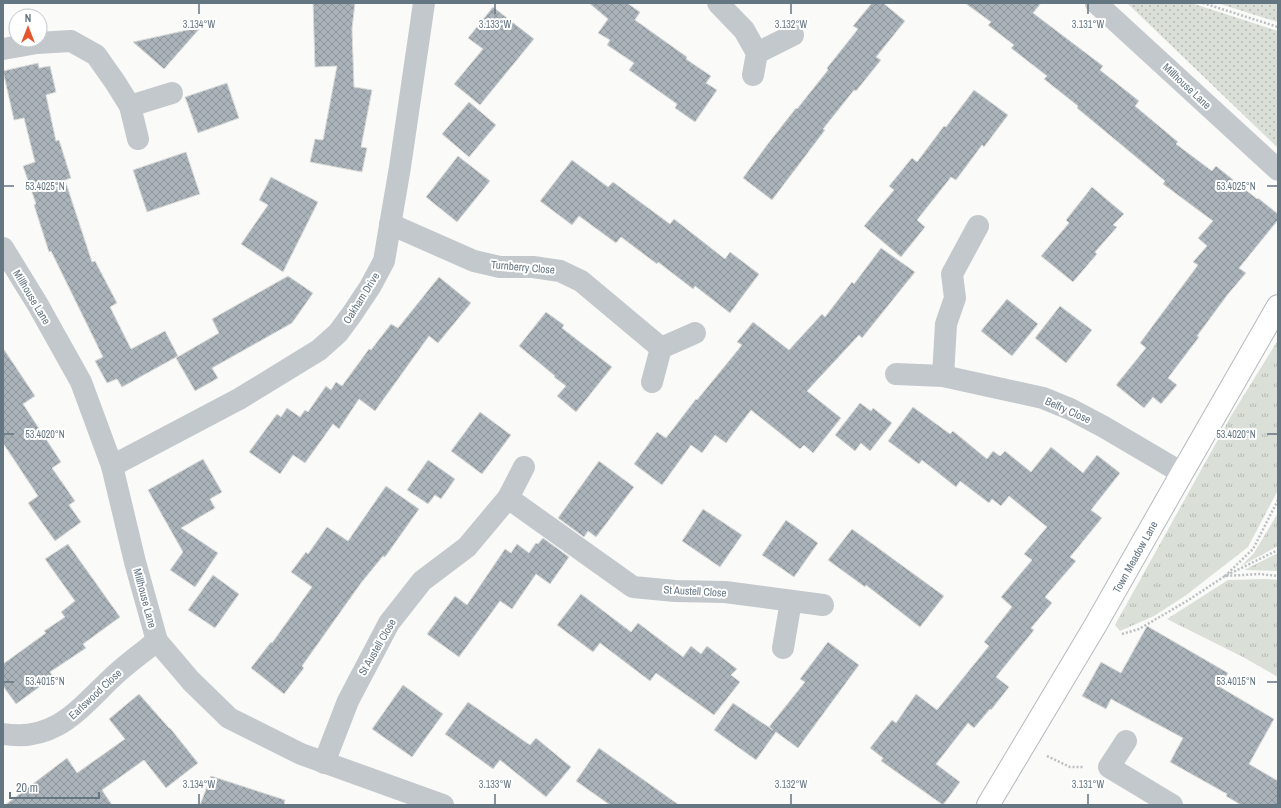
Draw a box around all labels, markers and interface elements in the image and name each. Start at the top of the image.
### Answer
north arrow [8,8,48,48]
text: N [25,11,31,25]
text: 3.134°W [183,18,215,31]
text: 3.133°W [479,18,511,31]
text: 3.132°W [775,18,807,31]
text: 3.131°W [1072,18,1104,31]
street label: Millhouse Lane [1160,60,1214,112]
text: 53.4025°N [25,180,65,193]
text: 53.4025°N [1216,180,1256,193]
street label: Turnberry Close [491,257,555,277]
street label: Millhouse Lane [10,267,54,327]
street label: Oakham Drive [340,270,382,326]
street label: Belfry Close [1043,394,1093,426]
text: 53.4020°N [25,428,65,441]
text: 53.4020°N [1216,428,1256,441]
street label: Town Meadow Lane [1109,519,1161,595]
street label: Millhouse Lane [130,567,160,629]
street label: St Austell Close [663,582,727,600]
street label: St Austell Close [355,616,399,678]
street label: Earlswood Close [65,666,125,722]
text: 53.4015°N [25,675,65,688]
text: 53.4015°N [1216,675,1256,688]
scale bar [10,774,99,800]
text: 3.134°W [183,778,215,791]
text: 3.133°W [479,778,511,791]
text: 3.132°W [775,778,807,791]
text: 3.131°W [1072,778,1104,791]
text: 20 m [16,780,38,796]

